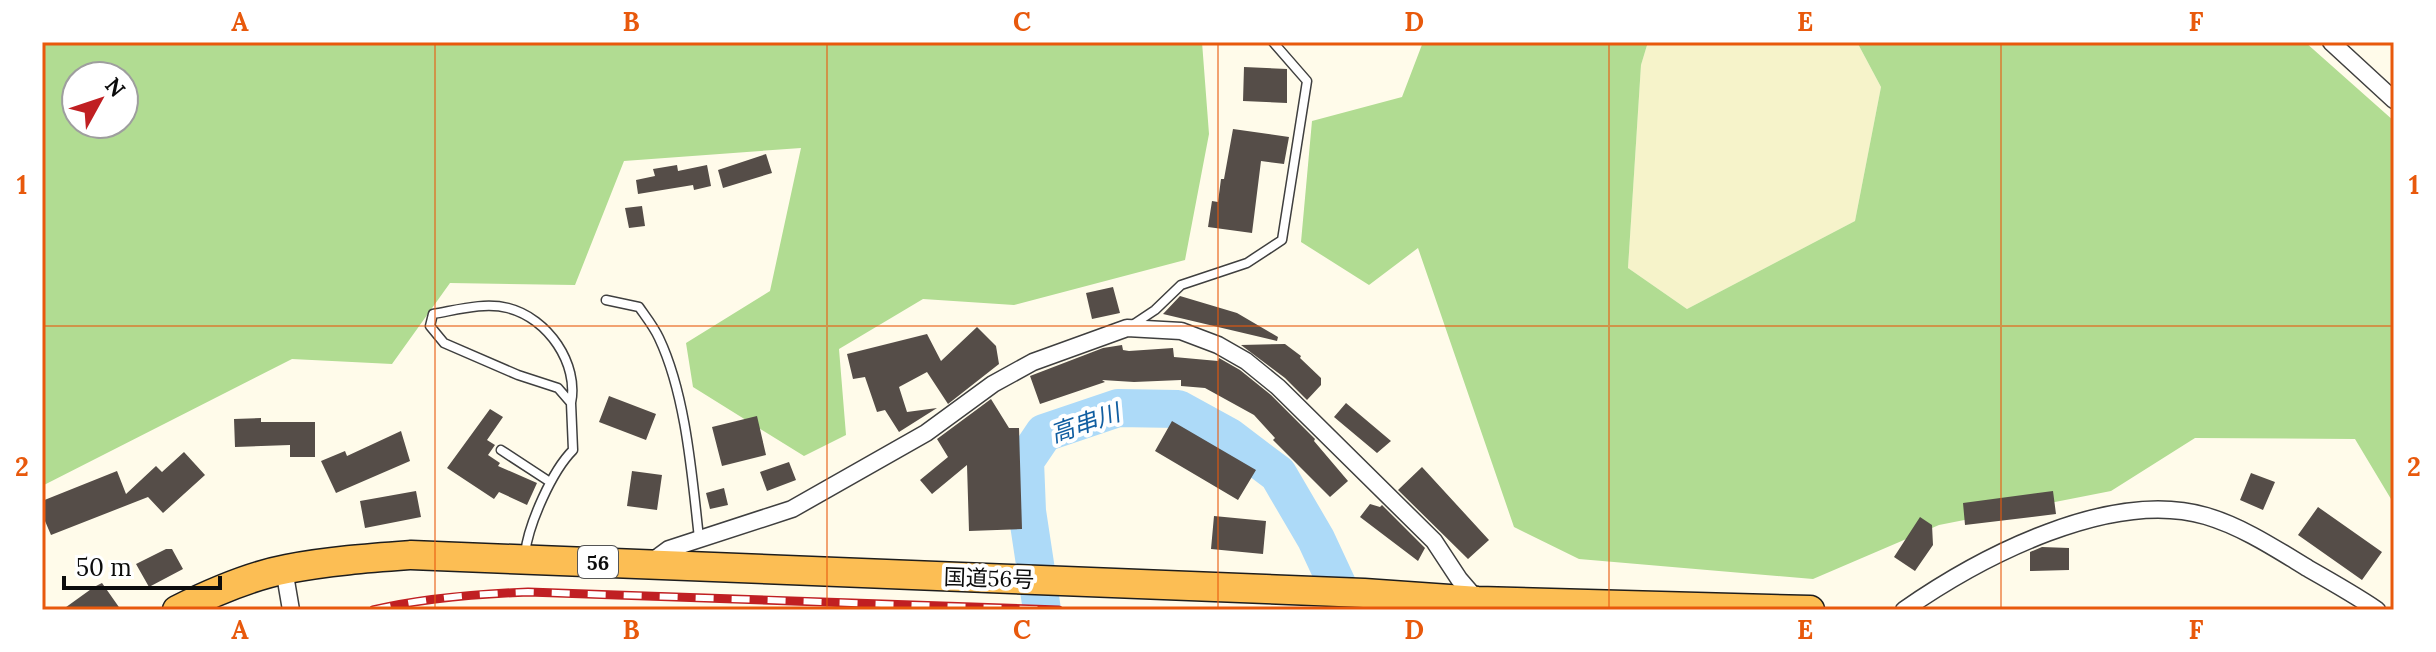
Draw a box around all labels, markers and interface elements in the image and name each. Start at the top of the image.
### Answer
text: A [231,5,249,38]
text: B [622,5,640,38]
text: C [1013,5,1031,38]
text: D [1404,5,1424,38]
text: E [1797,5,1813,38]
text: F [2189,5,2204,38]
north arrow [60,60,140,140]
text: N [99,72,132,103]
text: 1 [17,168,27,201]
text: 1 [2409,168,2419,201]
water label: 高串川 [1046,396,1127,449]
text: 2 [15,450,29,483]
text: 2 [2407,450,2421,483]
scale bar [64,540,220,590]
road number: 56 [578,546,618,578]
text: 50 m [76,552,132,583]
street label: 国道56号 [943,562,1035,594]
text: A [231,613,249,646]
text: B [622,613,640,646]
text: C [1013,613,1031,646]
text: D [1404,613,1424,646]
text: E [1797,613,1813,646]
text: F [2189,613,2204,646]

